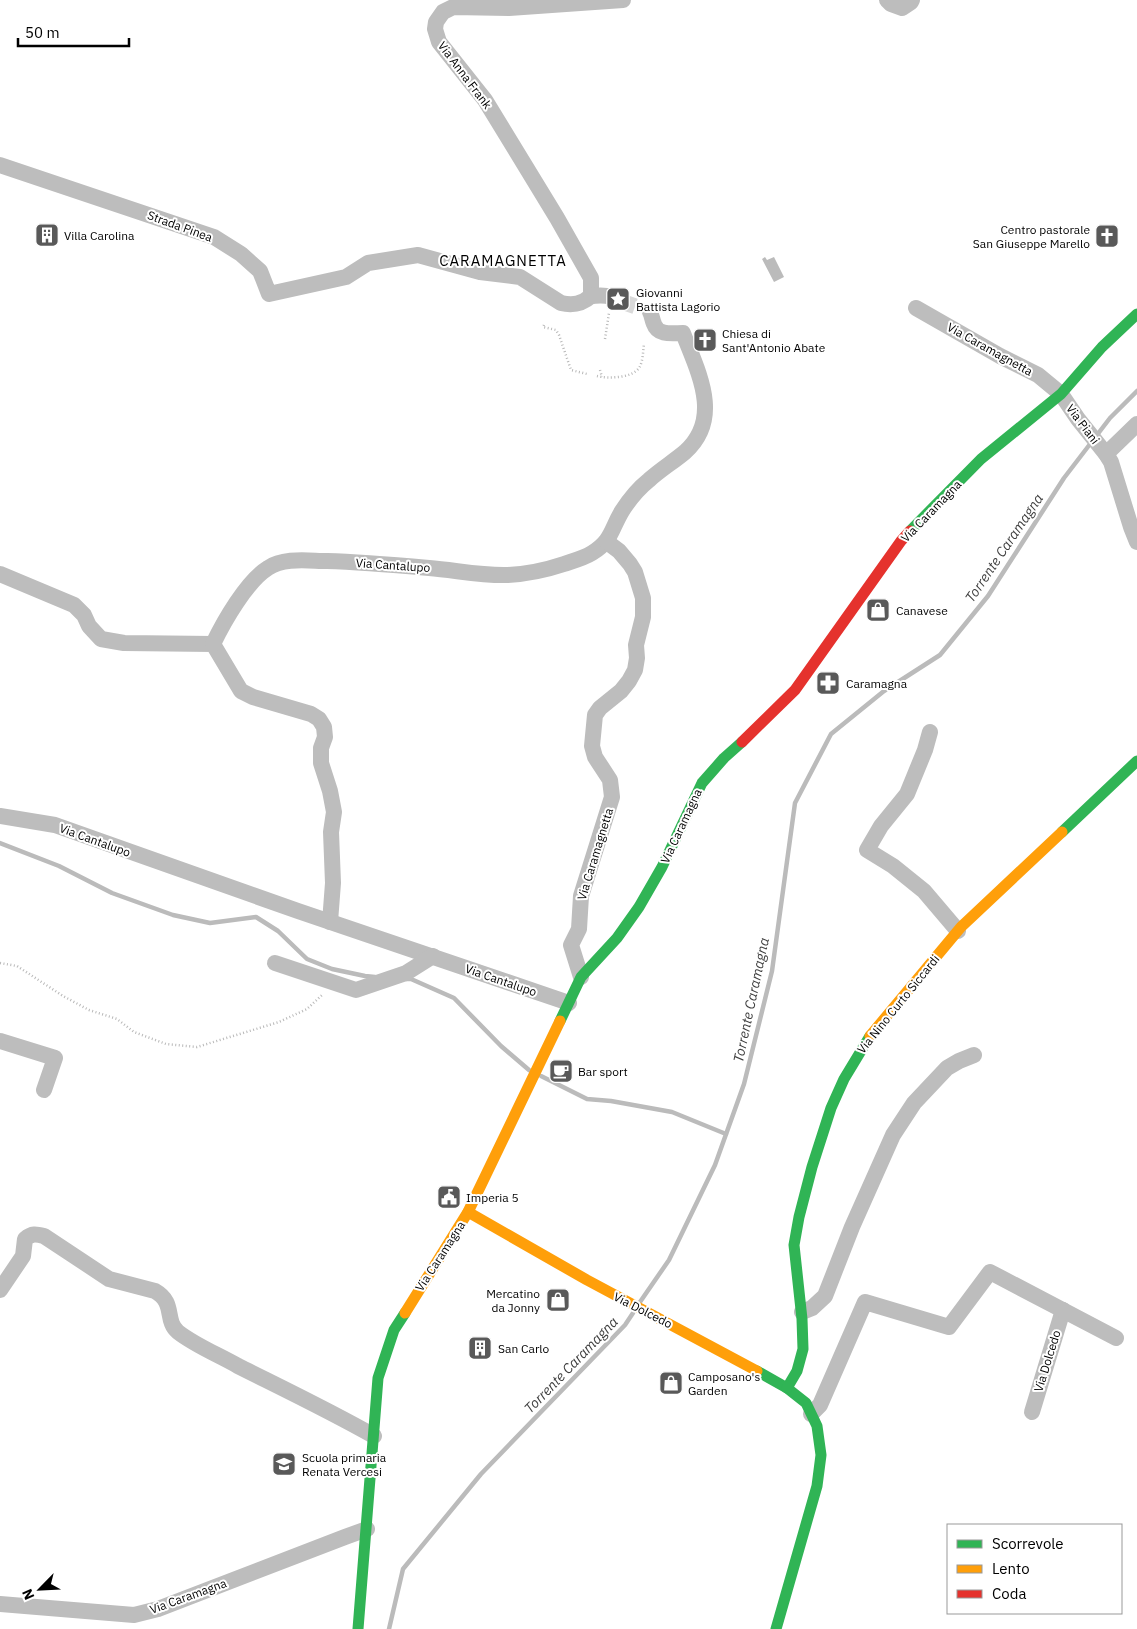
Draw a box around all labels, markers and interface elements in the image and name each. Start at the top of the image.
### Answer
scale bar [18,15,129,47]
text: 50 m [25,23,60,42]
street label: Via Anna Frank [435,38,496,112]
street label: Strada Pinea [145,207,215,245]
building icon: Villa Carolina [34,222,60,248]
place label: Centro pastorale San Giuseppe Marello [973,222,1090,251]
church icon: Centro pastorale San Giuseppe Marello [1094,223,1120,249]
place label: Villa Carolina [64,228,135,243]
district label: CARAMAGNETTA [439,251,567,270]
place label: Giovanni Battista Lagorio [636,285,721,314]
place icon: Giovanni Battista Lagorio [605,286,631,312]
street label: Via Caramagnetta [945,319,1036,379]
place label: Chiesa di Sant'Antonio Abate [722,326,826,355]
church icon: Chiesa di Sant'Antonio Abate [692,327,718,353]
street label: Via Piani [1063,401,1103,447]
street label: Via Caramagna [898,476,965,545]
water label: Torrente Caramagna [961,490,1047,606]
street label: Via Cantalupo [355,555,431,575]
shop icon: Canavese [865,597,891,623]
place label: Canavese [896,603,948,618]
pharmacy icon: Caramagna [815,670,841,696]
place label: Caramagna [846,676,908,691]
street label: Via Caramagna [657,786,705,866]
street label: Via Caramagnetta [574,806,616,902]
street label: Via Cantalupo [57,820,133,860]
water label: Torrente Caramagna [729,936,773,1064]
street label: Via Nino Curto Siccardi [854,952,942,1056]
street label: Via Cantalupo [463,961,539,999]
cafe icon: Bar sport [548,1058,574,1084]
place label: Bar sport [578,1064,628,1079]
public building icon: Imperia 5 [436,1184,462,1210]
place label: Imperia 5 [466,1190,519,1205]
street label: Via Caramagna [412,1218,469,1294]
place label: Mercatino da Jonny [486,1286,540,1315]
shop icon: Mercatino da Jonny [545,1287,571,1313]
street label: Via Dolcedo [611,1289,675,1331]
water label: Torrente Caramagna [520,1313,622,1417]
street label: Via Dolcedo [1030,1328,1064,1394]
building icon: San Carlo [467,1335,493,1361]
place label: San Carlo [498,1341,550,1356]
place label: Camposano's Garden [688,1369,760,1398]
shop icon: Camposano's Garden [658,1370,684,1396]
place label: Scuola primaria Renata Vercesi [302,1450,387,1479]
school or university icon: Scuola primaria Renata Vercesi [271,1451,297,1477]
legend [947,1524,1122,1614]
text: Scorrevole [992,1534,1064,1553]
text: Lento [992,1559,1030,1578]
north arrow [15,1564,65,1614]
street label: Via Caramagna [148,1575,229,1617]
text: Coda [992,1584,1026,1603]
text: N [18,1586,38,1603]

